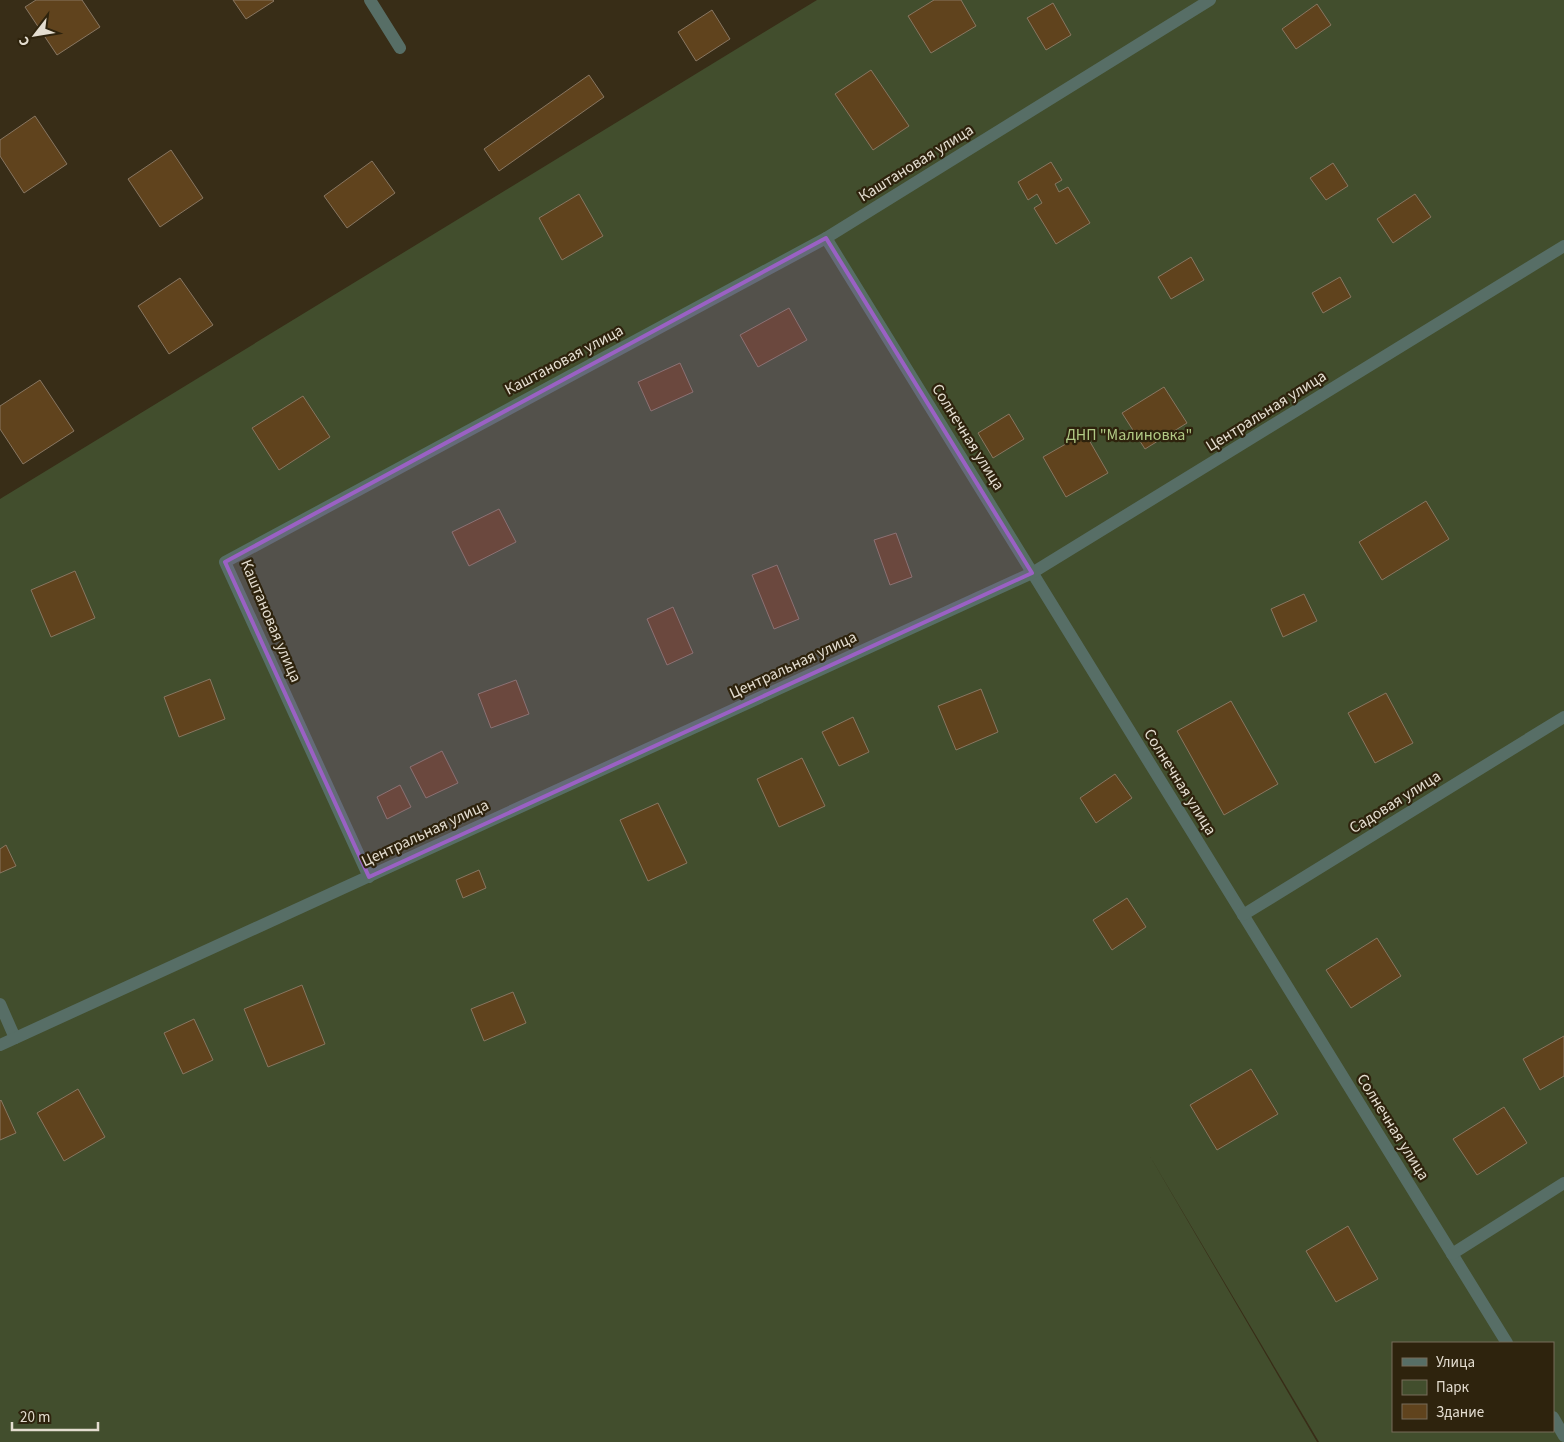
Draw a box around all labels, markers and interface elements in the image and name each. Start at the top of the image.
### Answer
north arrow [10,10,60,60]
text: С [14,33,35,50]
street label: Каштановая улица [854,119,978,207]
street label: Каштановая улица [501,319,627,401]
street label: Центральная улица [1202,365,1330,457]
street label: Солнечная улица [926,379,1010,495]
park label: ДНП "Малиновка" [1066,424,1192,446]
street label: Каштановая улица [235,556,307,686]
street label: Центральная улица [726,626,860,704]
street label: Солнечная улица [1138,724,1222,840]
street label: Садовая улица [1345,765,1445,839]
street label: Центральная улица [358,794,492,872]
street label: Солнечная улица [1351,1069,1435,1185]
legend [1392,1342,1554,1432]
text: Улица [1436,1352,1475,1373]
text: Парк [1436,1377,1470,1398]
scale bar [12,1400,99,1432]
text: Здание [1436,1402,1484,1423]
text: 20 m [20,1407,50,1428]

